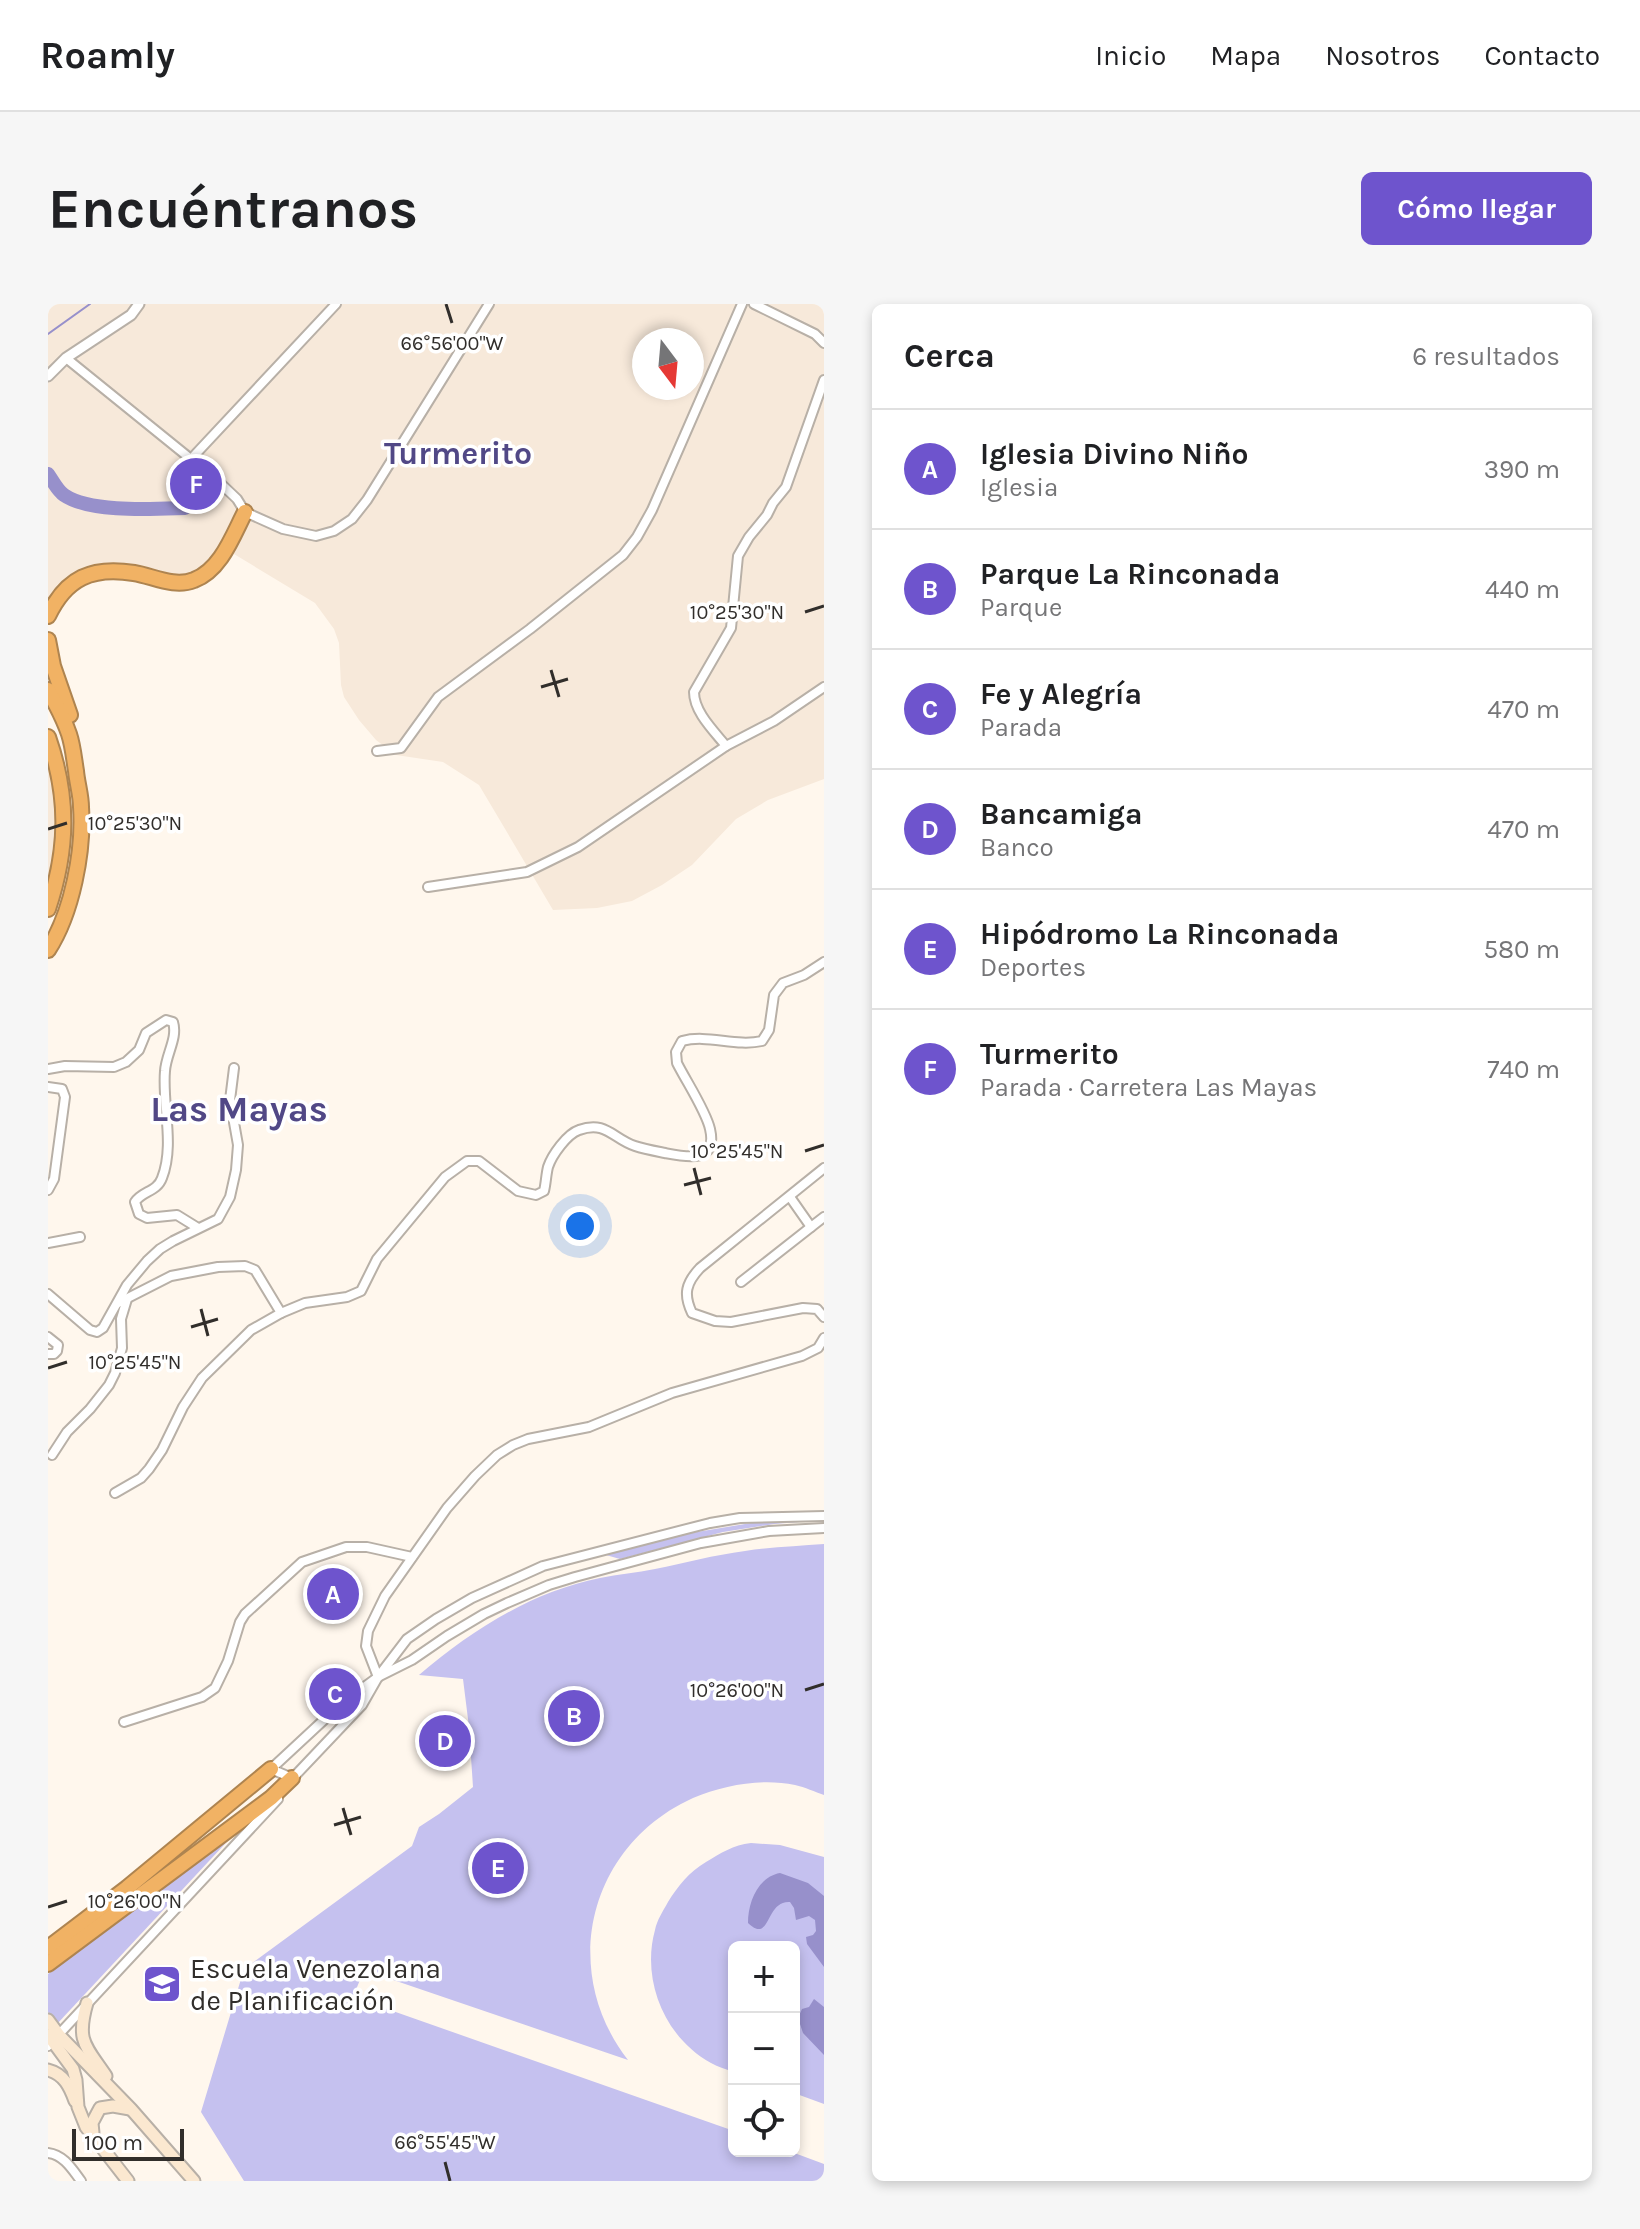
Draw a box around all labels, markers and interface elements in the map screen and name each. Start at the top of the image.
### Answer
text: Roamly [40,33,175,78]
text: Inicio [1095,39,1166,72]
text: Mapa [1210,39,1281,72]
text: Nosotros [1325,39,1440,72]
text: Contacto [1484,39,1600,72]
button: Cómo llegar [1361,172,1592,245]
text: Encuéntranos [48,176,418,241]
north arrow [632,328,704,400]
text: 66°56'00"W [401,332,504,355]
text: Cerca [904,336,995,376]
text: 6 resultados [1412,341,1560,372]
district label: Turmerito [384,435,532,472]
text: Iglesia Divino Niño [980,436,1249,472]
pin: F [170,454,222,514]
text: A [922,454,938,485]
text: 390 m [1484,454,1560,485]
text: Iglesia [980,472,1058,503]
text: Parque La Rinconada [980,556,1280,592]
text: B [922,574,938,605]
text: 440 m [1485,574,1560,605]
text: Parque [980,592,1062,623]
text: 10°25'30"N [690,601,784,624]
text: Fe y Alegría [980,676,1142,712]
text: C [922,694,938,725]
text: 470 m [1487,694,1560,725]
text: Parada [980,712,1062,743]
text: Bancamiga [980,796,1142,832]
text: 10°25'30"N [88,812,182,835]
text: D [921,814,939,845]
text: 470 m [1487,814,1560,845]
text: Banco [980,832,1054,863]
text: Hipódromo La Rinconada [980,916,1339,952]
text: E [922,934,938,965]
text: 580 m [1483,934,1560,965]
text: Deportes [980,952,1086,983]
text: Turmerito [980,1036,1119,1072]
text: F [923,1054,937,1085]
text: 740 m [1487,1054,1560,1085]
text: Parada · Carretera Las Mayas [980,1072,1317,1103]
district label: Las Mayas [150,1088,328,1131]
text: 10°25'45"N [690,1140,784,1163]
your location [560,1206,600,1246]
text: 10°25'45"N [88,1351,182,1374]
pin: A [307,1564,359,1624]
pin: C [309,1664,361,1724]
text: 10°26'00"N [690,1679,784,1702]
pin: B [548,1686,600,1746]
pin: D [419,1711,471,1771]
pin: E [472,1838,524,1898]
text: 10°26'00"N [88,1890,182,1913]
map controls [728,1941,800,2157]
button: + [728,1941,800,2013]
place label: Escuela Venezolana de Planificación [190,1952,441,2017]
school or university icon: Escuela Venezolana de Planificación [141,1963,183,2005]
button: − [728,2013,800,2085]
button: locate [728,2085,800,2157]
scale bar [72,2125,184,2161]
text: 100 m [84,2130,143,2156]
text: 66°55'45"W [394,2131,496,2154]

